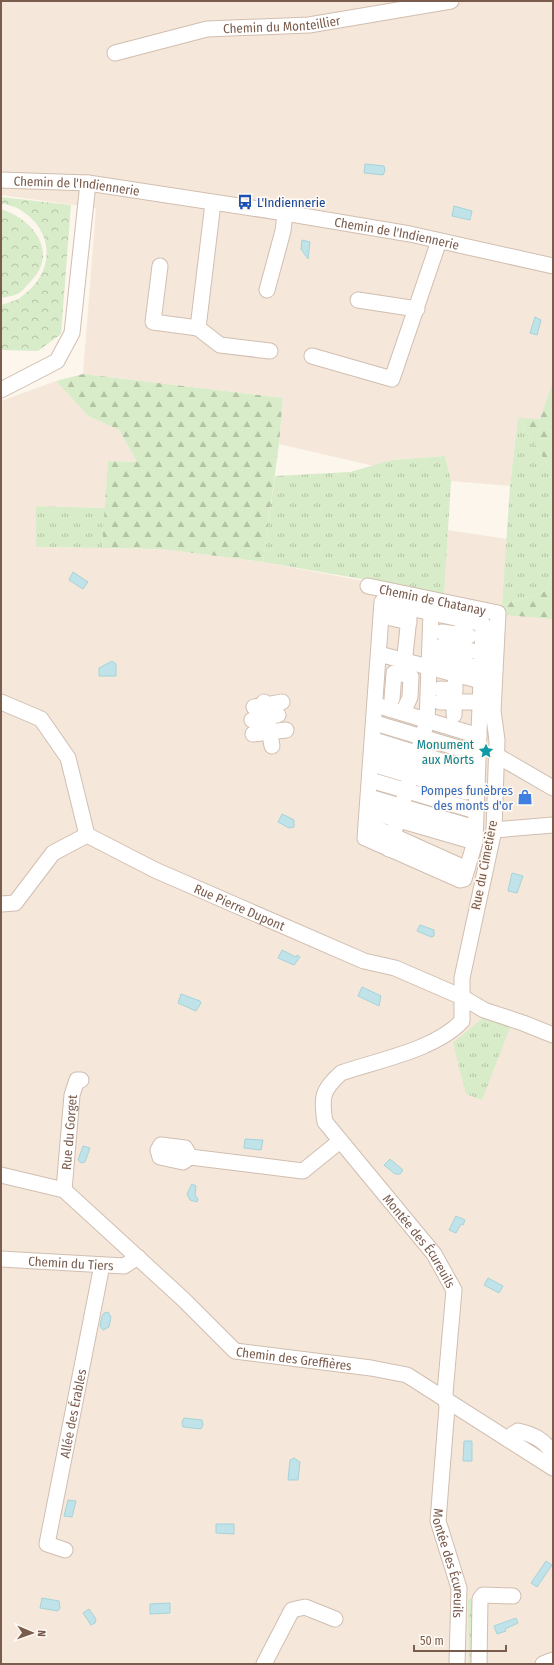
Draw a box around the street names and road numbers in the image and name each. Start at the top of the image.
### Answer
street label: Chemin du Monteillier [223,12,342,36]
street label: Chemin de l'Indiennerie [13,173,141,198]
street label: Chemin de l'Indiennerie [333,214,461,252]
street label: Chemin de Chatanay [378,581,487,618]
street label: Rue du Cimetière [468,819,500,911]
street label: Rue Pierre Dupont [192,881,288,933]
street label: Rue du Gorget [58,1093,80,1170]
street label: Montée des Écureuils [380,1191,459,1291]
street label: Chemin du Tiers [28,1253,114,1273]
street label: Chemin des Greffières [235,1344,353,1373]
street label: Allée des Érables [57,1367,89,1459]
street label: Montée des Écureuils [430,1508,466,1619]

